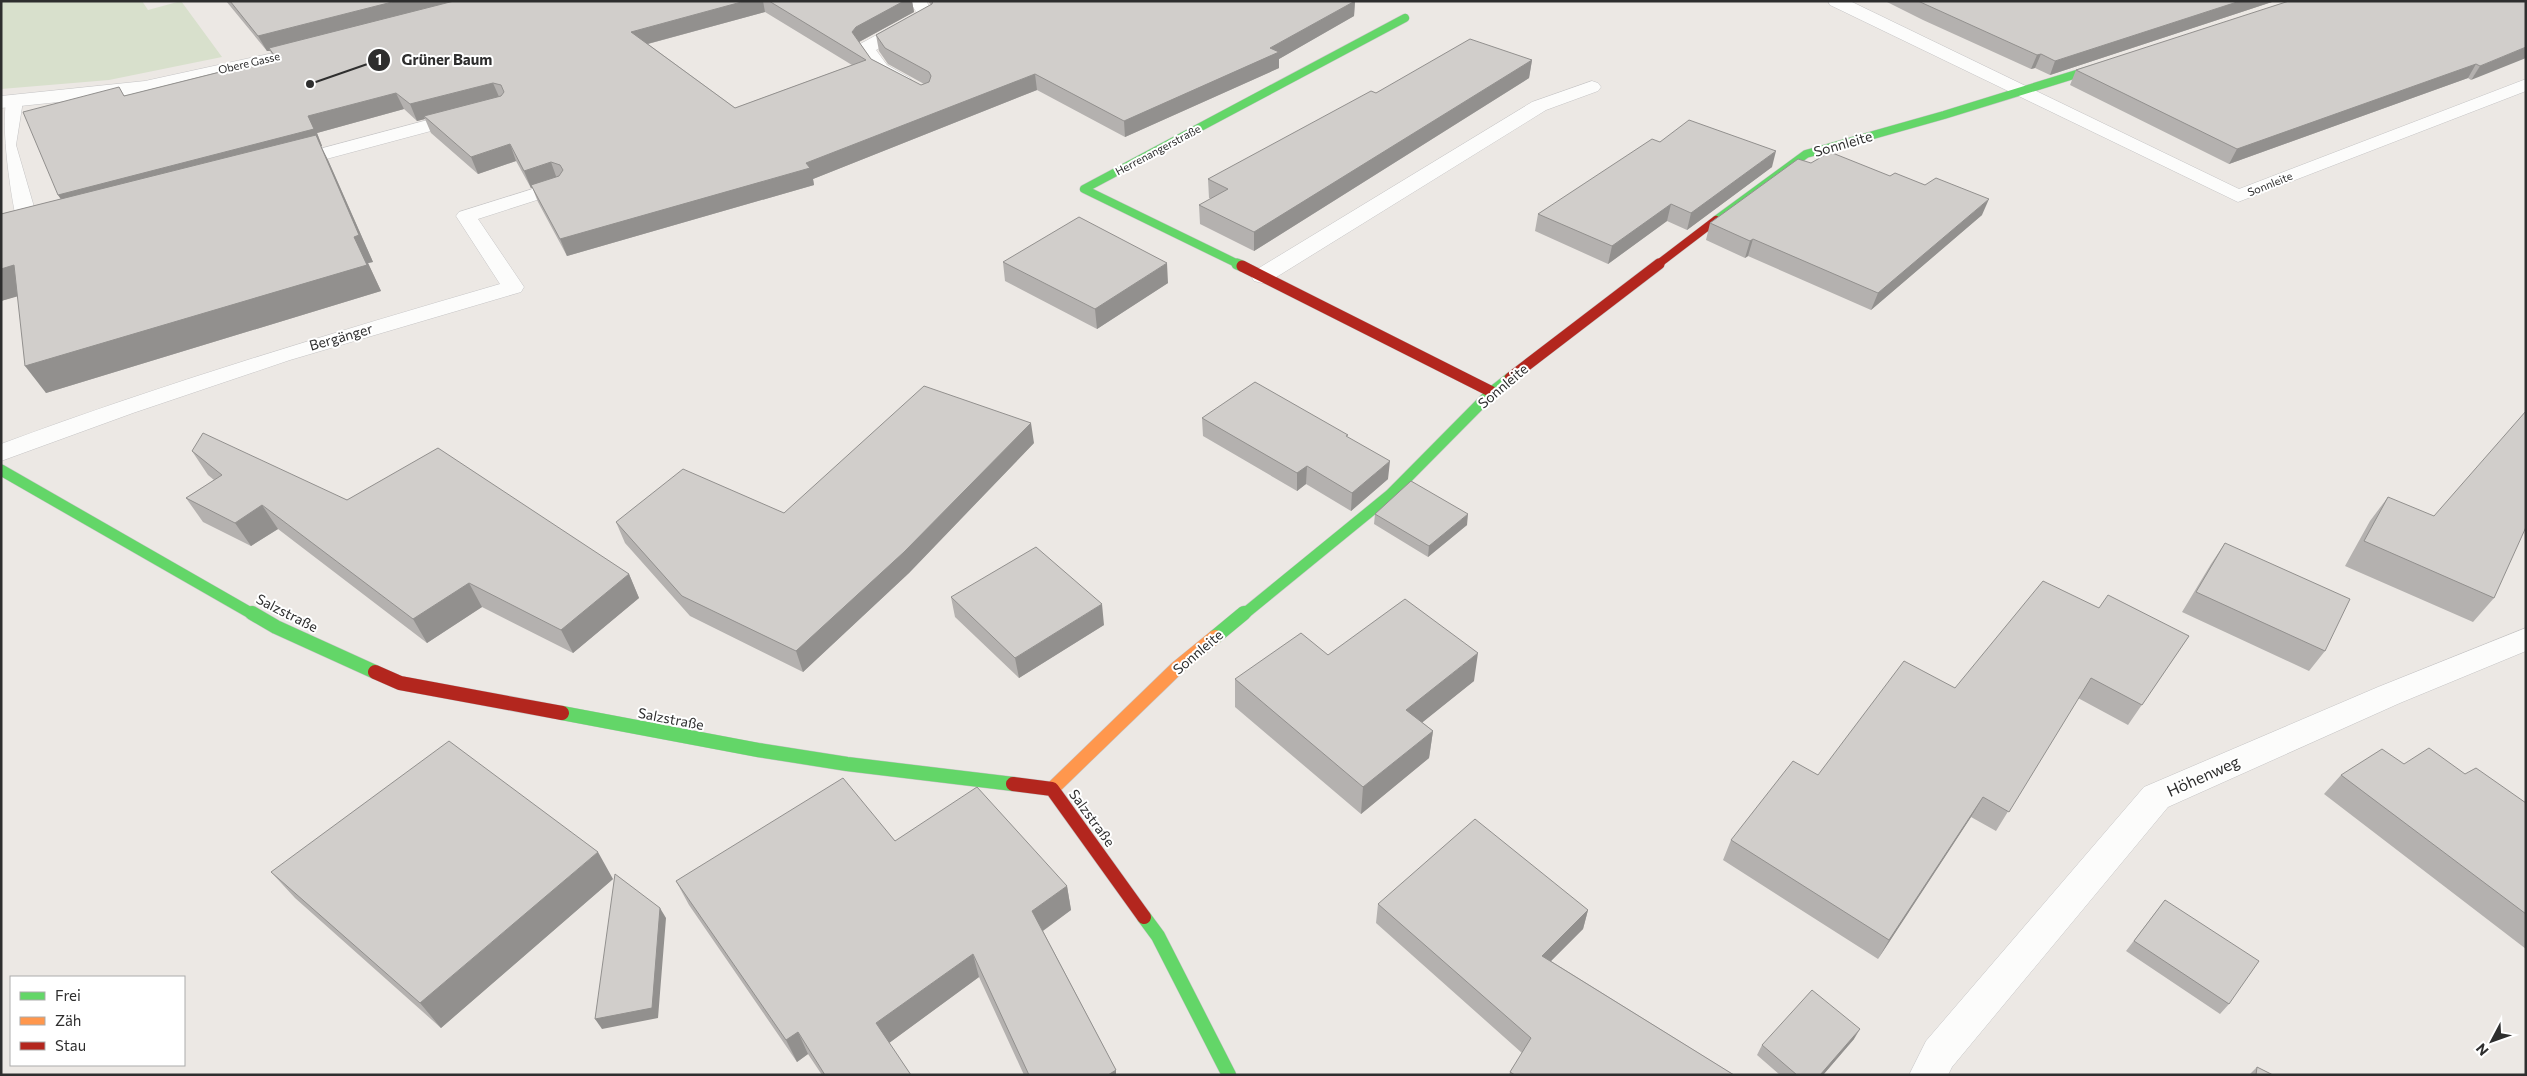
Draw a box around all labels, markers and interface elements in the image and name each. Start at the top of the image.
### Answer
callout: Grüner Baum [367,45,503,75]
street label: Obere Gasse [217,49,281,76]
text: 1 [376,50,382,68]
text: Grüner Baum [402,50,492,68]
street label: Herrenangerstraße [1113,122,1203,178]
street label: Sonnleite [1812,127,1874,160]
street label: Sonnleite [2245,169,2294,198]
street label: Bergänger [307,319,375,354]
street label: Sonnleite [1474,360,1531,411]
street label: Salzstraße [254,590,321,635]
street label: Sonnleite [1169,626,1226,677]
street label: Salzstraße [637,704,705,733]
street label: Höhenweg [2163,751,2242,800]
street label: Salzstraße [1066,786,1119,850]
legend [10,976,185,1066]
text: Frei [55,986,81,1004]
text: Zäh [55,1011,81,1029]
north arrow [2467,1016,2517,1066]
text: Stau [55,1036,86,1054]
text: N [2472,1040,2492,1059]

